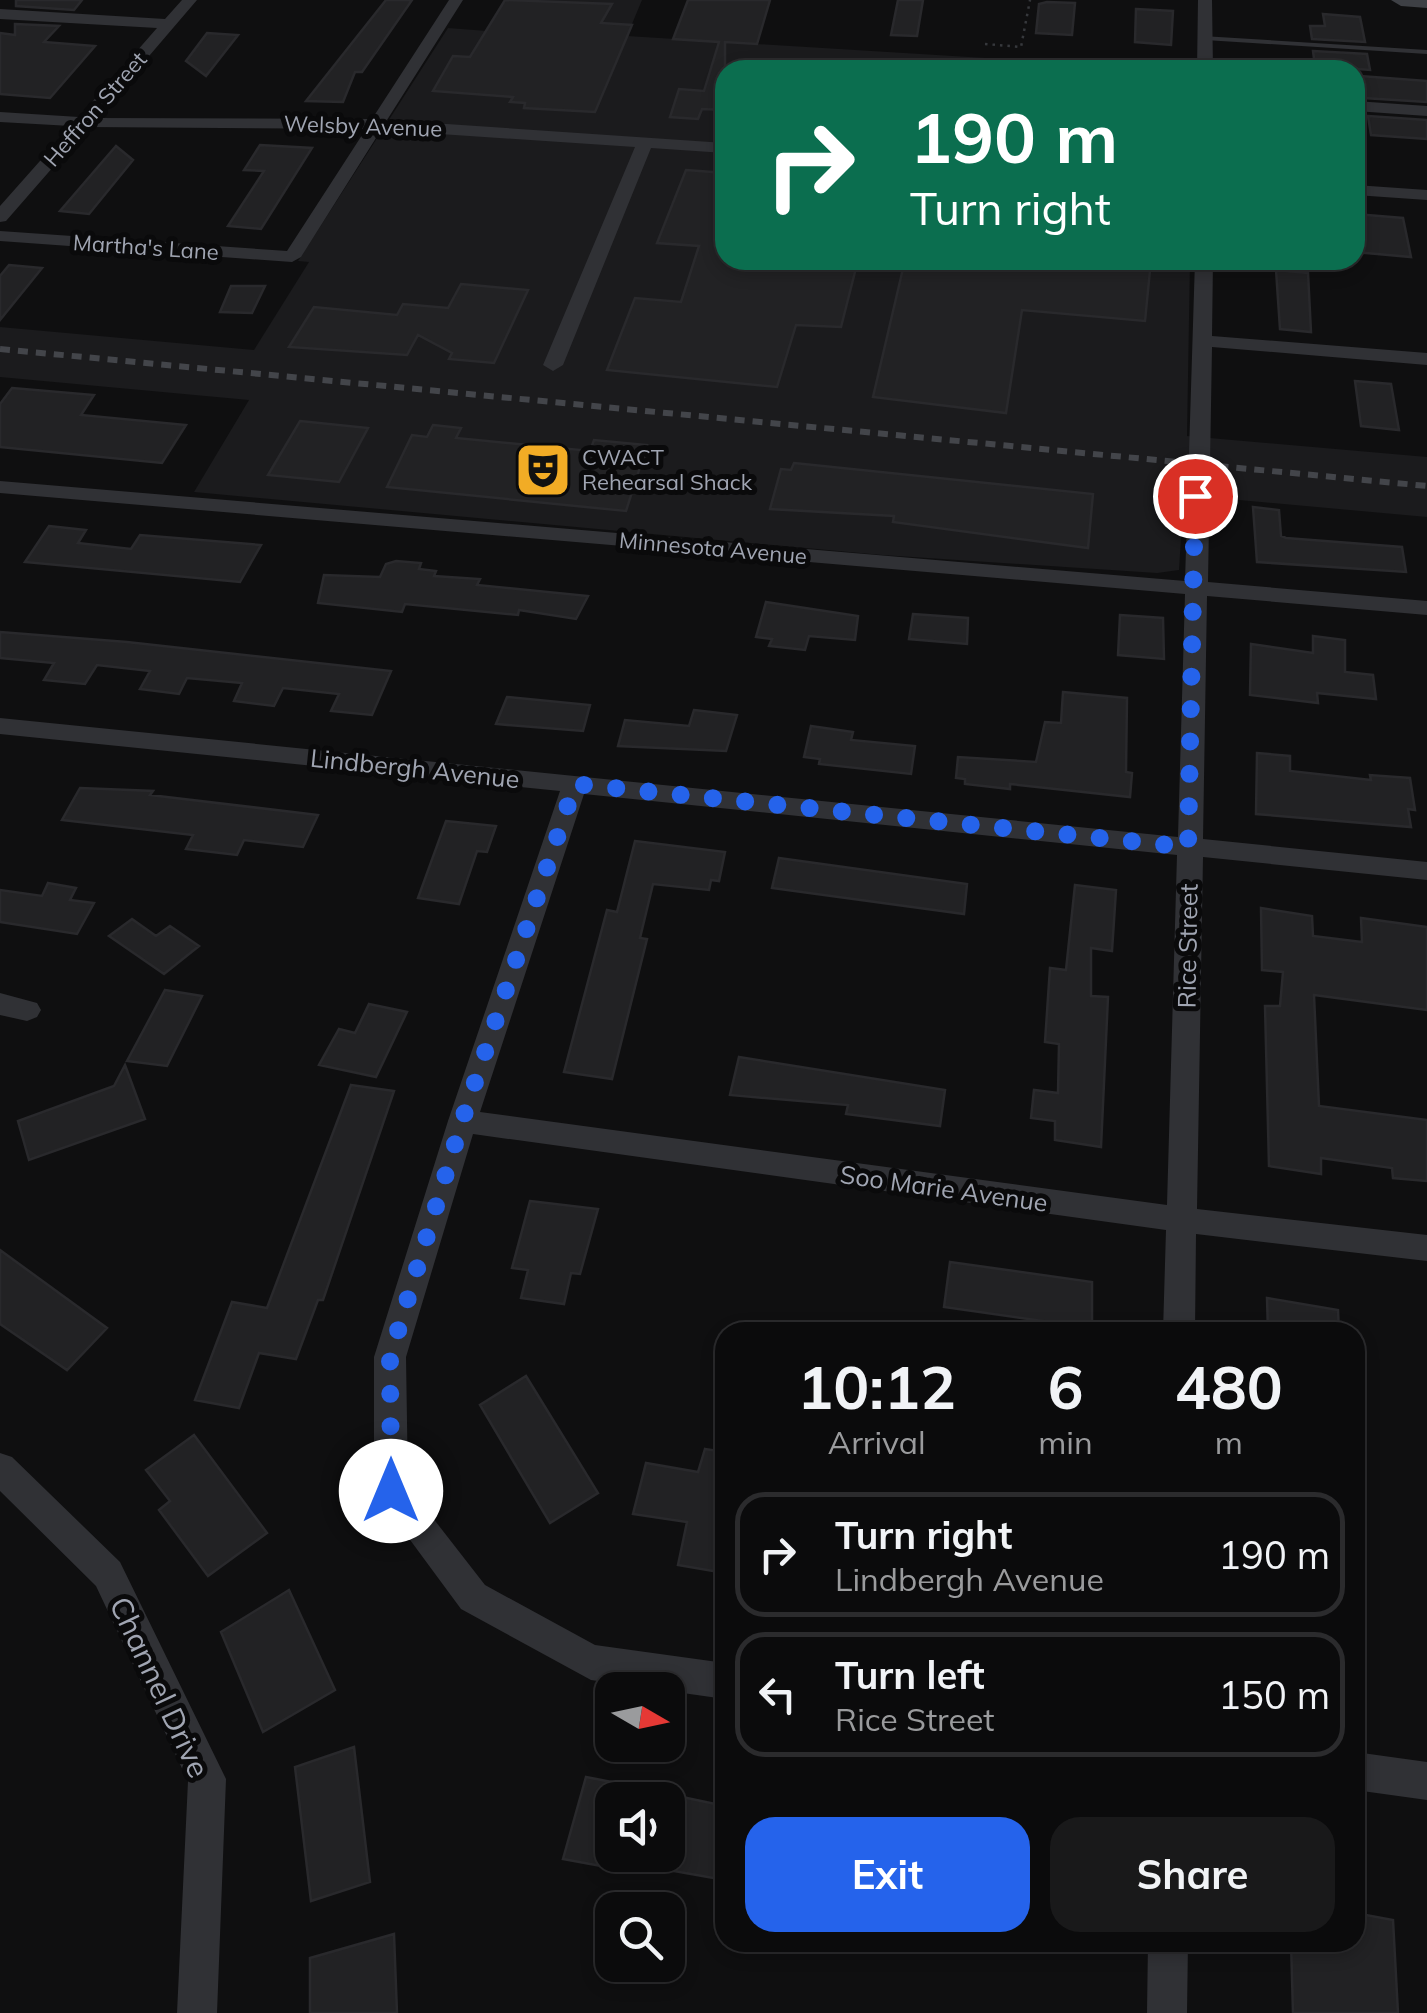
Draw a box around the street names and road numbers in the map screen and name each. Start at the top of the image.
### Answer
street label: Heffron Street [37,46,153,172]
street label: Welsby Avenue [283,109,443,143]
street label: Martha's Lane [72,228,220,266]
street label: Minnesota Avenue [618,526,808,570]
street label: Lindbergh Avenue [309,742,521,794]
street label: Rice Street [1170,883,1204,1009]
street label: Soo Marie Avenue [838,1158,1050,1218]
street label: Channel Drive [102,1591,218,1783]

